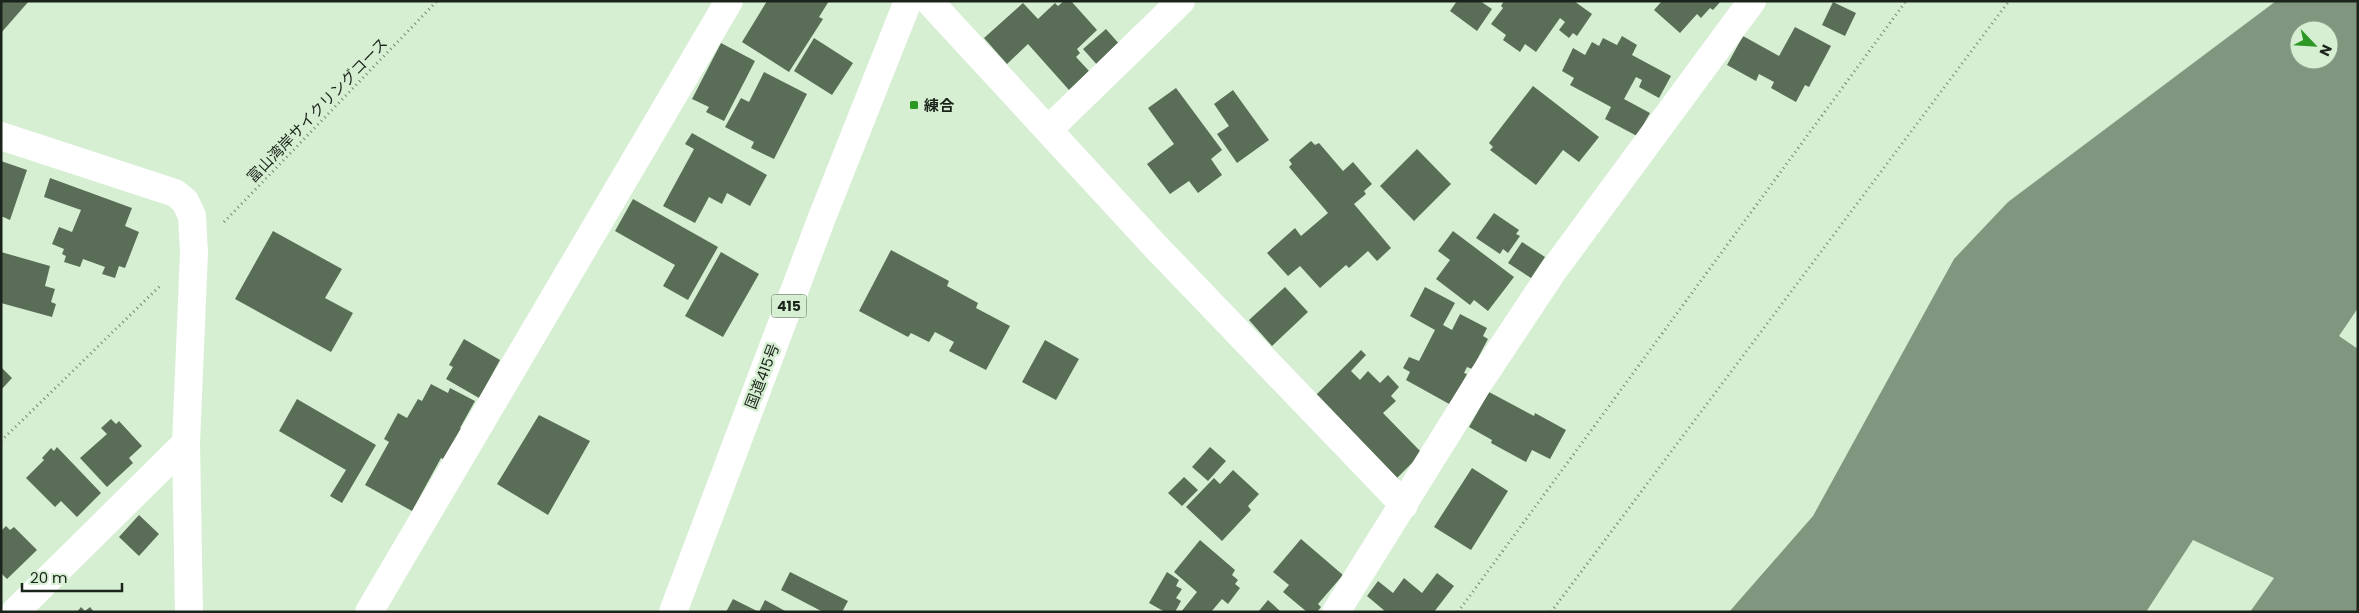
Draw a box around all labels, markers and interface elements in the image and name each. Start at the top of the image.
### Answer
north arrow [2289,20,2339,70]
street label: 富山湾岸サイクリングコース [242,33,392,187]
text: N [2314,41,2337,59]
place label: 練合 [924,95,955,116]
marker: 練合 [908,99,920,111]
road number: 415 [772,294,806,318]
street label: 国道415号 [740,340,784,412]
scale bar [22,560,122,592]
text: 20 m [30,567,68,588]

